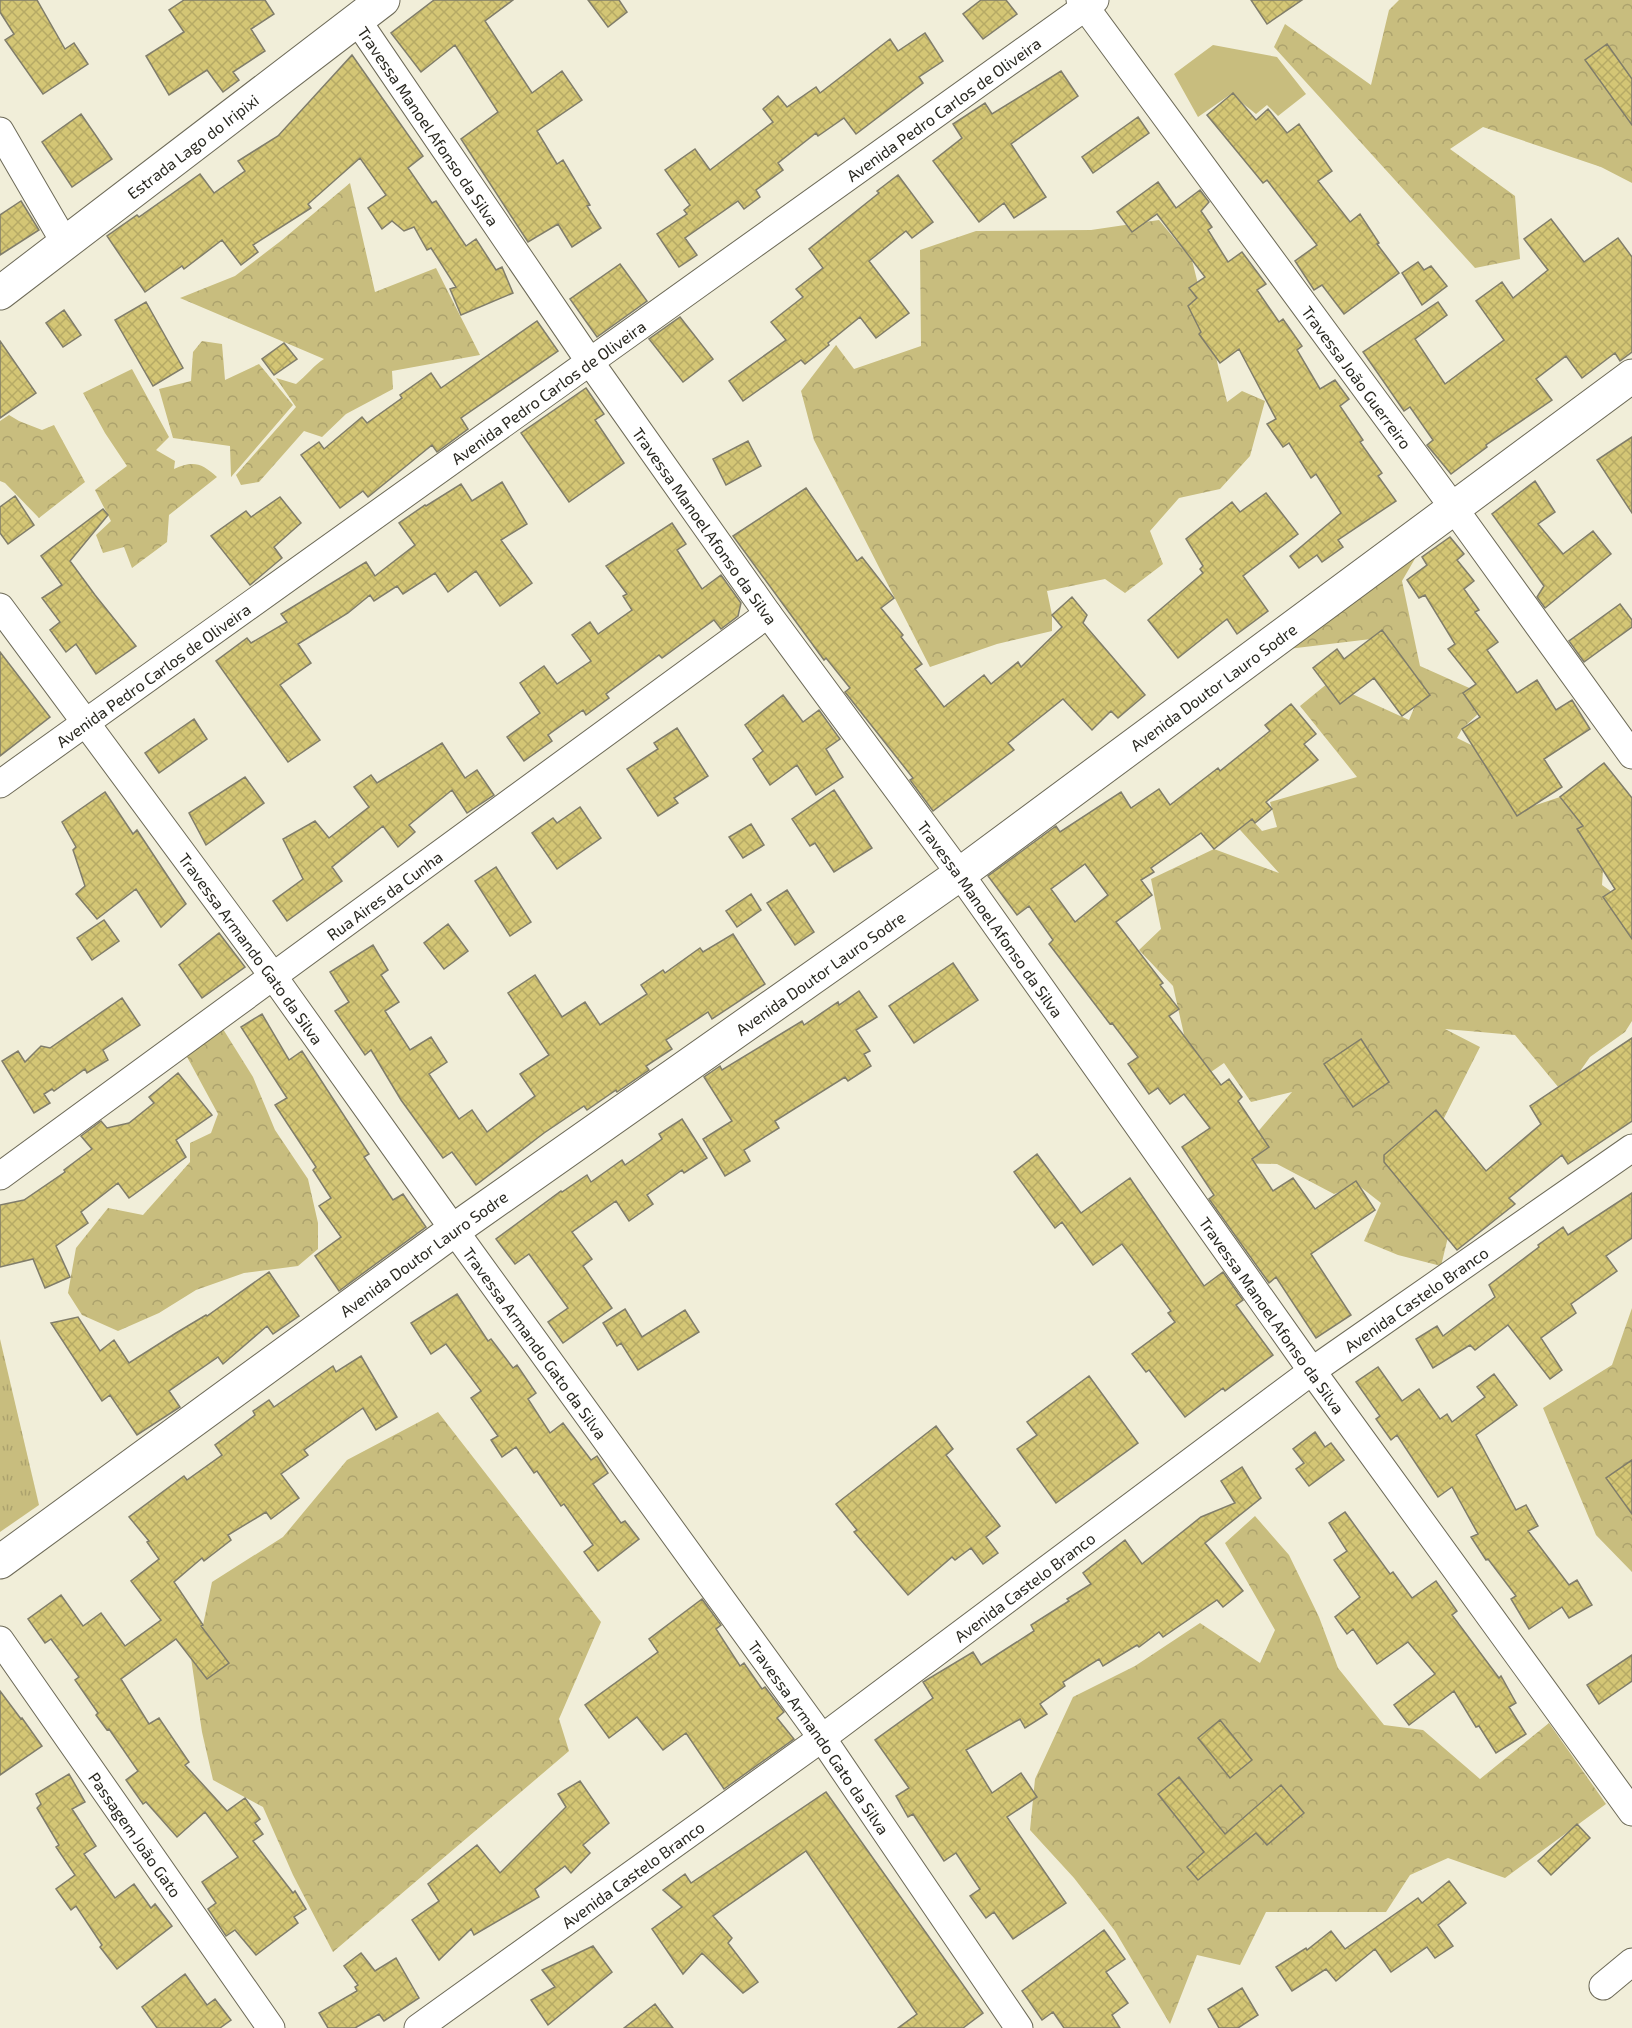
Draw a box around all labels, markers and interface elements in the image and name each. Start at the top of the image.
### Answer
street label: Travessa Manoel Afonso da Silva [354,22,504,229]
street label: Avenida Pedro Carlos de Oliveira [842,33,1044,185]
street label: Estrada Lago do Iripixi [123,90,262,202]
street label: Travessa João Guerreiro [1299,302,1416,452]
street label: Avenida Pedro Carlos de Oliveira [447,316,649,468]
street label: Travessa Manoel Afonso da Silva [629,423,782,628]
street label: Avenida Pedro Carlos de Oliveira [52,599,254,750]
street label: Avenida Doutor Lauro Sodre [1126,619,1300,754]
street label: Travessa Manoel Afonso da Silva [914,817,1068,1021]
street label: Rua Aires da Cunha [323,846,446,944]
street label: Travessa Armando Gato da Silva [175,849,328,1048]
street label: Avenida Doutor Lauro Sodre [732,907,908,1038]
street label: Avenida Doutor Lauro Sodre [336,1186,511,1320]
street label: Travessa Manoel Afonso da Silva [1196,1213,1349,1417]
street label: Avenida Castelo Branco [1340,1242,1491,1355]
street label: Travessa Armando Gato da Silva [460,1243,611,1442]
street label: Avenida Castelo Branco [950,1528,1098,1645]
street label: Travessa Armando Gato da Silva [745,1637,894,1838]
street label: Passagem João Gato [86,1768,186,1900]
street label: Avenida Castelo Branco [558,1817,707,1932]

